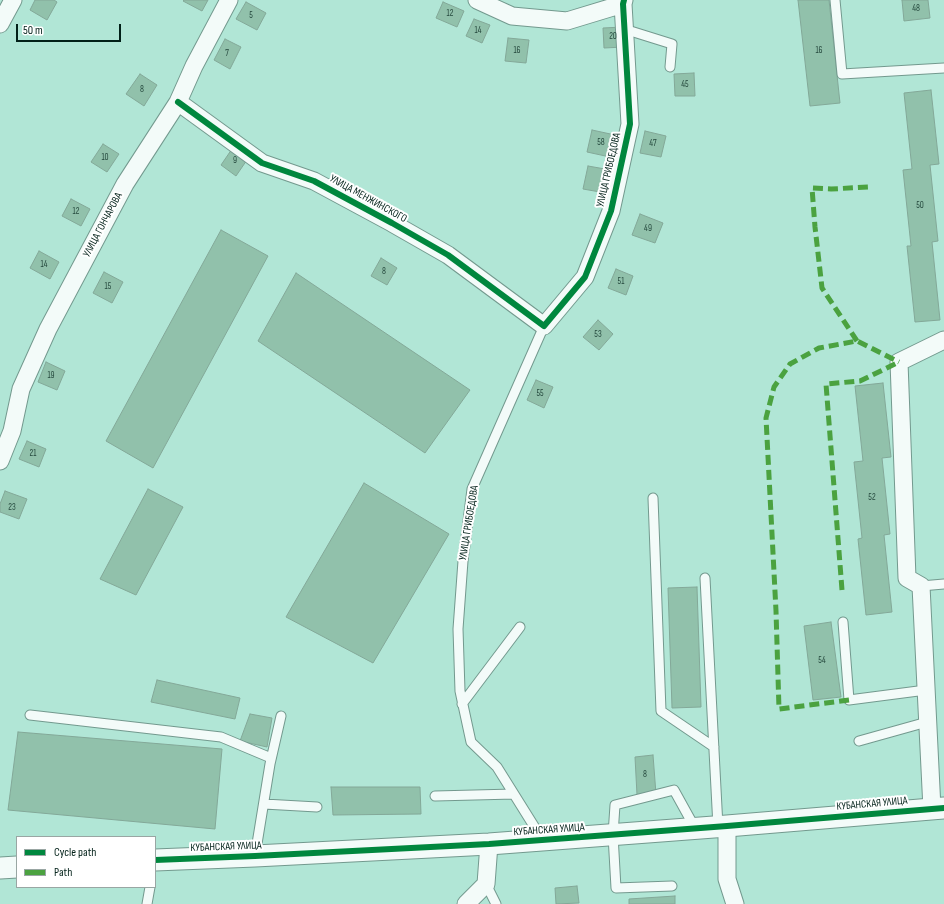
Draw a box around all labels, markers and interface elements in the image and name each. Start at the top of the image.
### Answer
house number: 48 [912,4,920,14]
house number: 12 [447,9,453,19]
house number: 5 [249,11,253,21]
scale bar [18,16,123,42]
text: 50 m [23,23,43,38]
house number: 14 [475,26,481,36]
house number: 20 [609,32,617,42]
house number: 16 [513,46,521,56]
house number: 16 [815,46,823,56]
house number: 7 [225,49,229,59]
house number: 45 [681,80,689,90]
house number: 8 [140,85,144,95]
street label: УЛИЦА ГРИБОЕДОВА [594,132,624,208]
house number: 58 [597,138,605,148]
house number: 47 [649,139,657,149]
house number: 10 [101,153,109,163]
house number: 9 [233,156,237,166]
street label: УЛИЦА МЕНЖИНСКОГО [327,172,409,226]
street label: УЛИЦА ГОНЧАРОВА [80,191,126,259]
house number: 50 [916,201,924,211]
house number: 12 [73,207,79,217]
house number: 49 [644,224,652,234]
house number: 14 [41,260,47,270]
house number: 8 [382,267,386,277]
house number: 51 [618,277,624,287]
house number: 15 [105,282,111,292]
house number: 53 [594,330,602,340]
house number: 19 [47,371,55,381]
house number: 55 [536,389,544,399]
house number: 21 [30,449,36,459]
street label: УЛИЦА ГРИБОЕДОВА [457,485,481,561]
house number: 52 [868,493,876,503]
house number: 23 [8,503,16,513]
house number: 54 [818,656,826,666]
house number: 8 [643,770,647,780]
street label: КУБАНСКАЯ УЛИЦА [836,794,908,814]
street label: КУБАНСКАЯ УЛИЦА [513,821,585,839]
legend [16,836,156,888]
street label: КУБАНСКАЯ УЛИЦА [190,839,262,855]
text: Cycle path [54,845,96,860]
text: Path [54,865,72,880]

